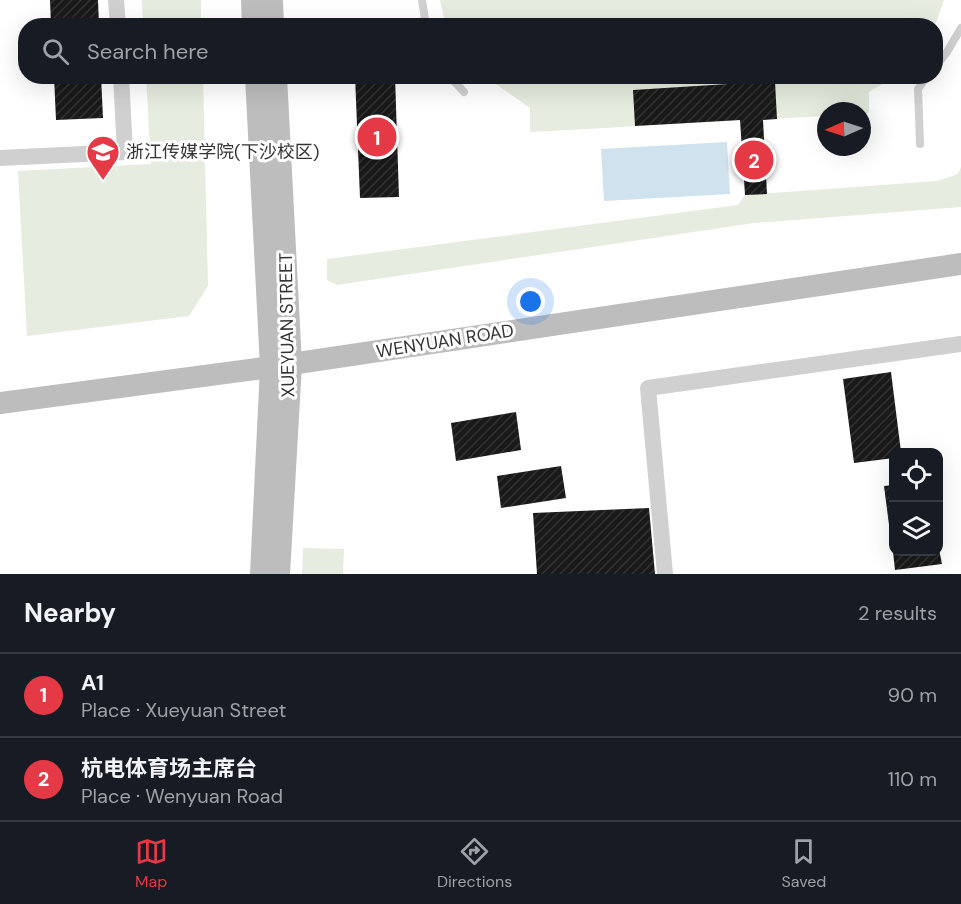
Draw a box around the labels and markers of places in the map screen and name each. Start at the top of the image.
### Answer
pin: 1 [358,114,397,160]
school or university icon: 浙江传媒学院(下沙校区) [85,134,121,181]
pin: 2 [734,138,774,182]
place label: 浙江传媒学院(下沙校区) [126,140,319,164]

